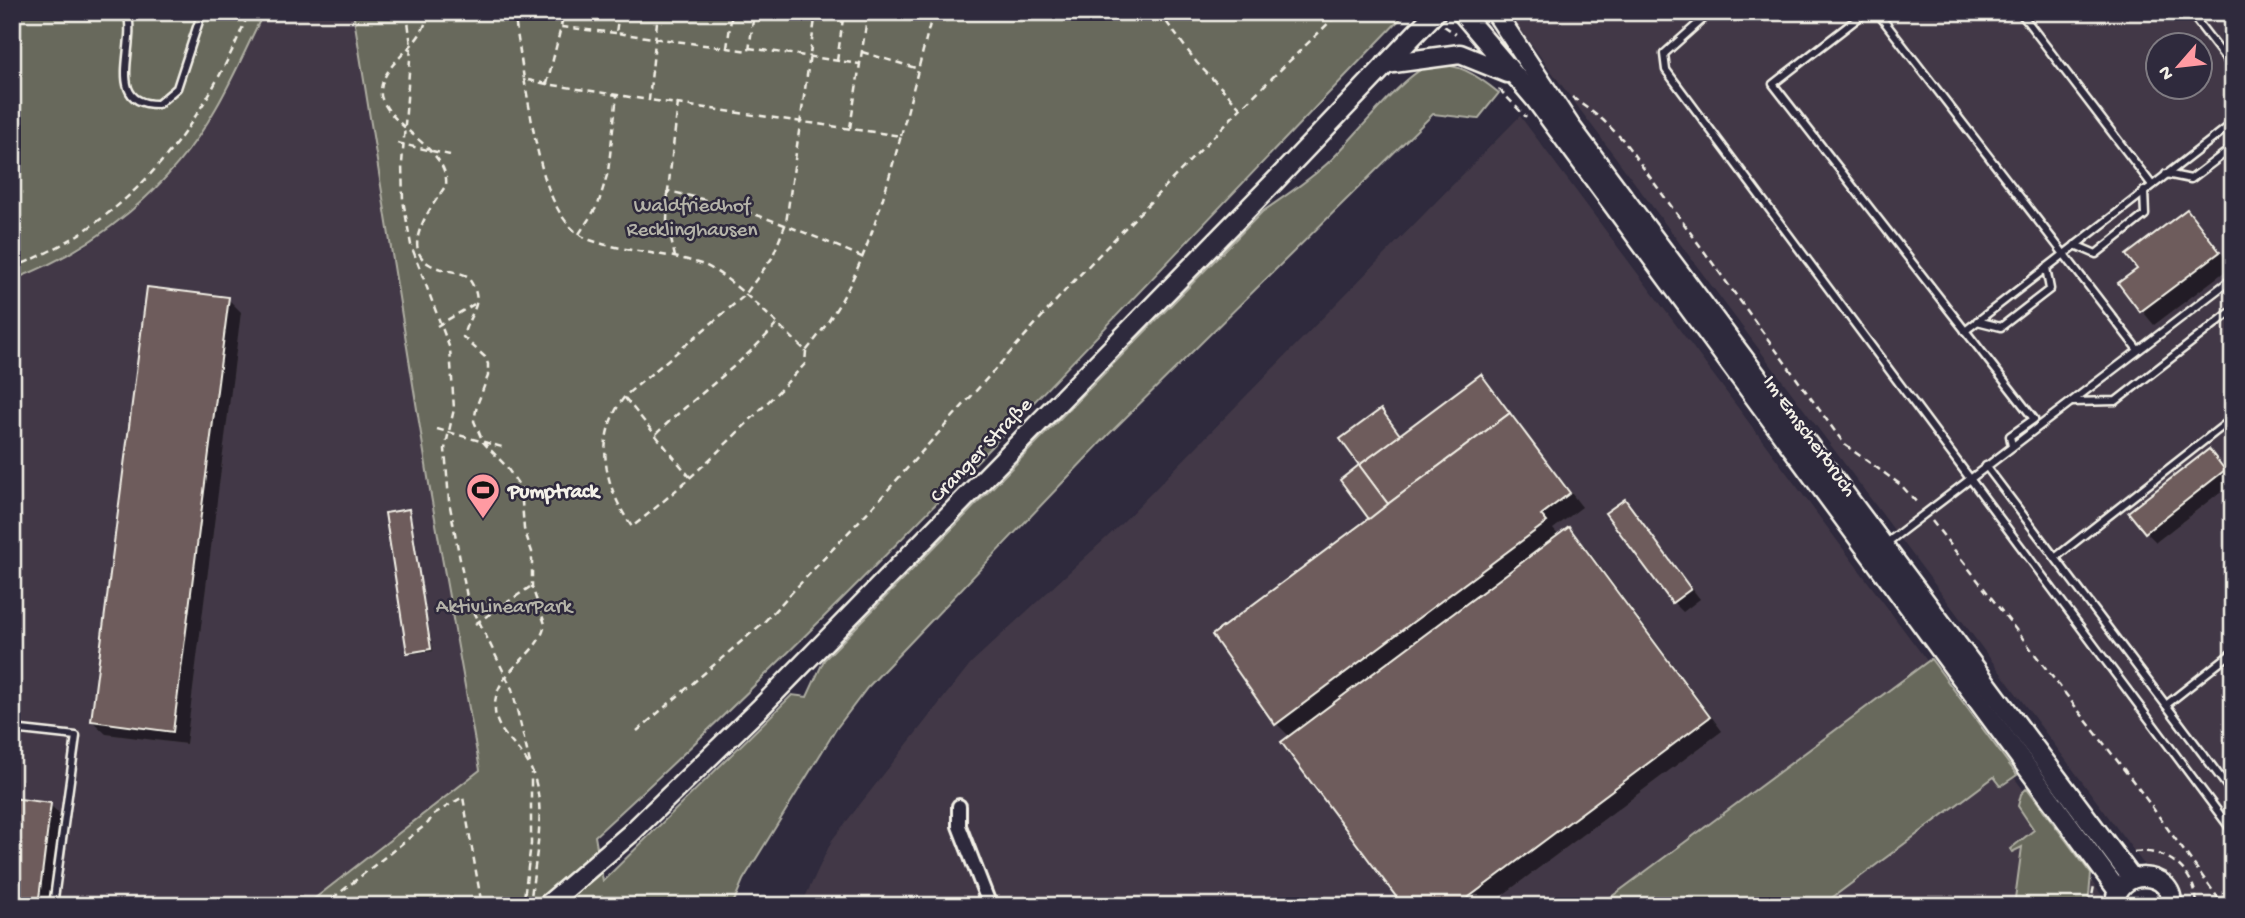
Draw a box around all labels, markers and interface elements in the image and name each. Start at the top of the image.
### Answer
north arrow [2144,32,2214,102]
text: N [2154,61,2180,83]
park label: Waldfriedhof Recklinghausen [627,195,757,244]
street label: Im Emscherbruch [1756,371,1861,503]
street label: Cranger Straße [926,393,1040,509]
sports icon: Pumptrack [464,471,502,520]
place label: Pumptrack [507,481,601,506]
park label: AktivLinearPark [436,596,575,621]

